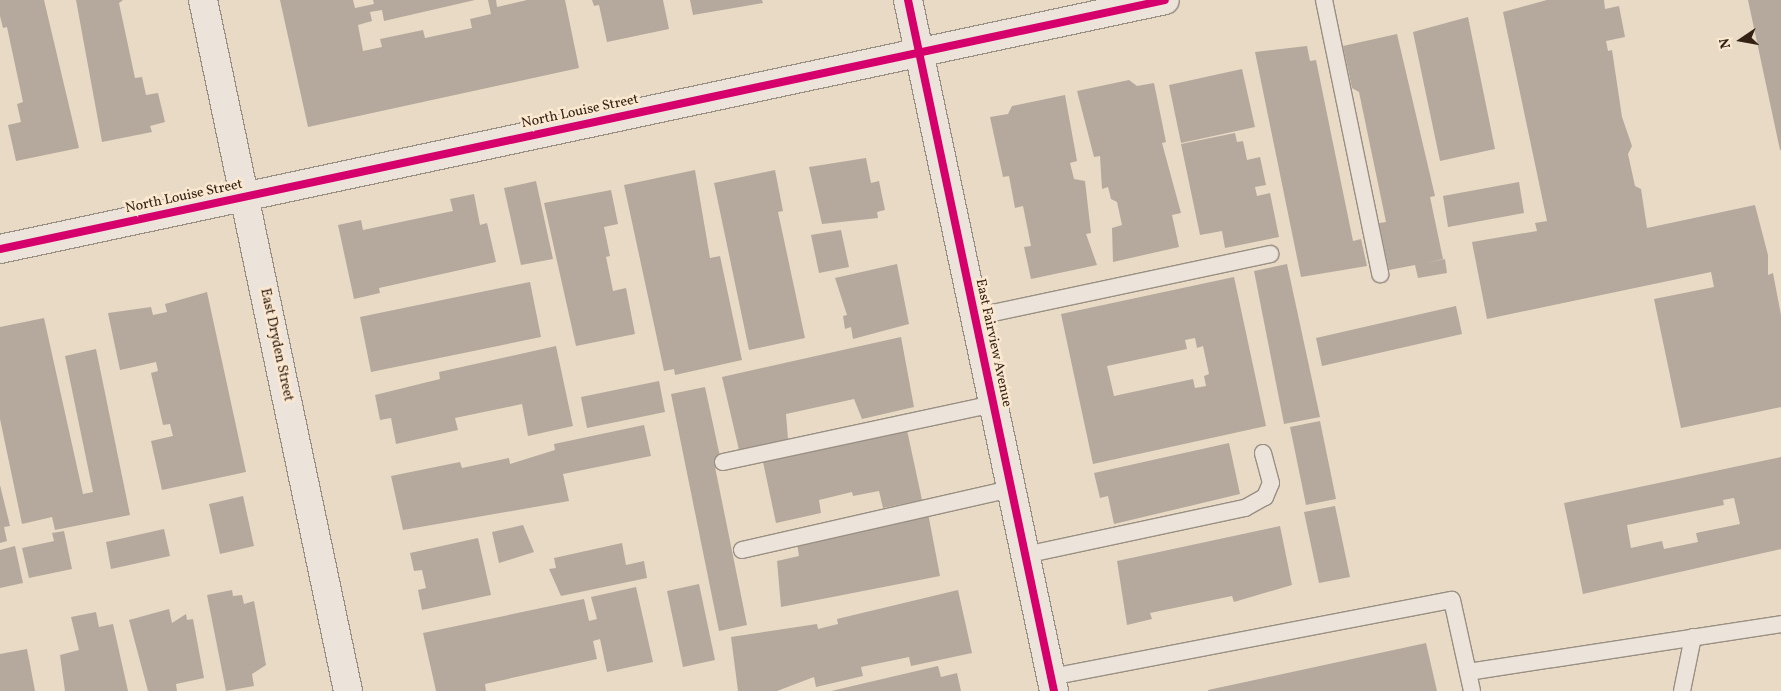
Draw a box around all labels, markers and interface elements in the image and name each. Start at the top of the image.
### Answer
north arrow [1716,15,1766,65]
text: N [1715,36,1736,50]
street label: North Louise Street [520,91,640,133]
street label: North Louise Street [124,176,244,218]
street label: East Fairview Avenue [971,277,1015,409]
street label: East Dryden Street [256,287,296,403]

